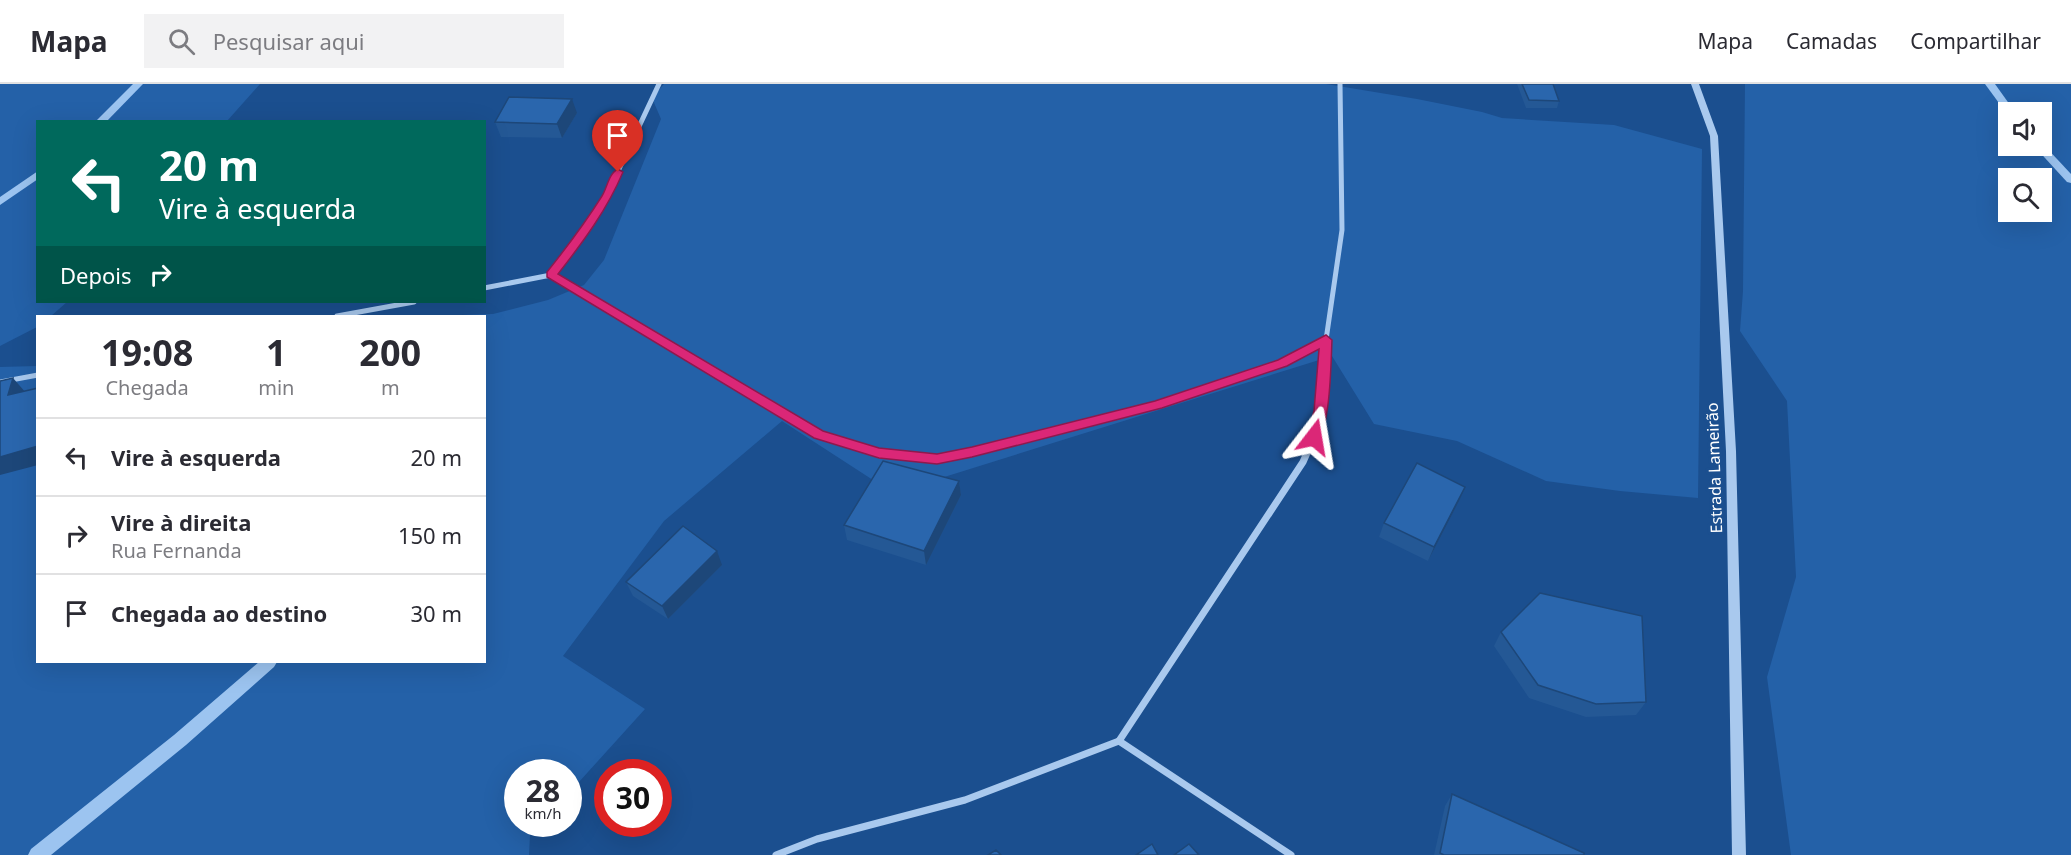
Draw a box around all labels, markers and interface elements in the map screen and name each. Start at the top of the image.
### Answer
search box [144,14,564,68]
text: Mapa [30,22,108,60]
icon: search [165,25,198,58]
text: Pesquisar aqui [213,26,365,56]
text: Mapa [1697,27,1753,55]
text: Camadas [1786,27,1877,55]
text: Compartilhar [1910,27,2041,55]
map controls [1998,102,2052,222]
button: sound [1998,102,2052,156]
pin [592,110,643,172]
icon: arrive [601,119,634,152]
text: 20 m [159,136,259,193]
icon: left [60,144,138,222]
button: search [1998,168,2052,222]
text: Vire à esquerda [159,190,356,227]
icon: right [144,258,177,291]
text: Depois [60,260,132,290]
text: 19:08 [101,328,193,377]
text: 1 [266,328,287,377]
text: 200 [359,328,421,377]
text: Chegada [105,374,189,401]
text: min [258,374,294,401]
text: m [381,374,400,401]
street label: Estrada Lameirão [1701,402,1727,534]
position arrow [1282,405,1346,469]
icon: left [60,441,93,474]
text: Vire à esquerda [111,442,281,472]
text: 20 m [411,442,462,472]
text: Vire à direita [111,507,251,537]
icon: right [60,519,93,552]
text: 150 m [398,520,462,550]
text: Rua Fernanda [111,537,242,564]
icon: arrive [60,597,93,630]
text: Chegada ao destino [111,598,327,628]
text: 30 m [411,598,462,628]
speed limit sign: 30 [594,759,672,837]
text: 28 [526,770,560,811]
text: km/h [525,803,561,823]

